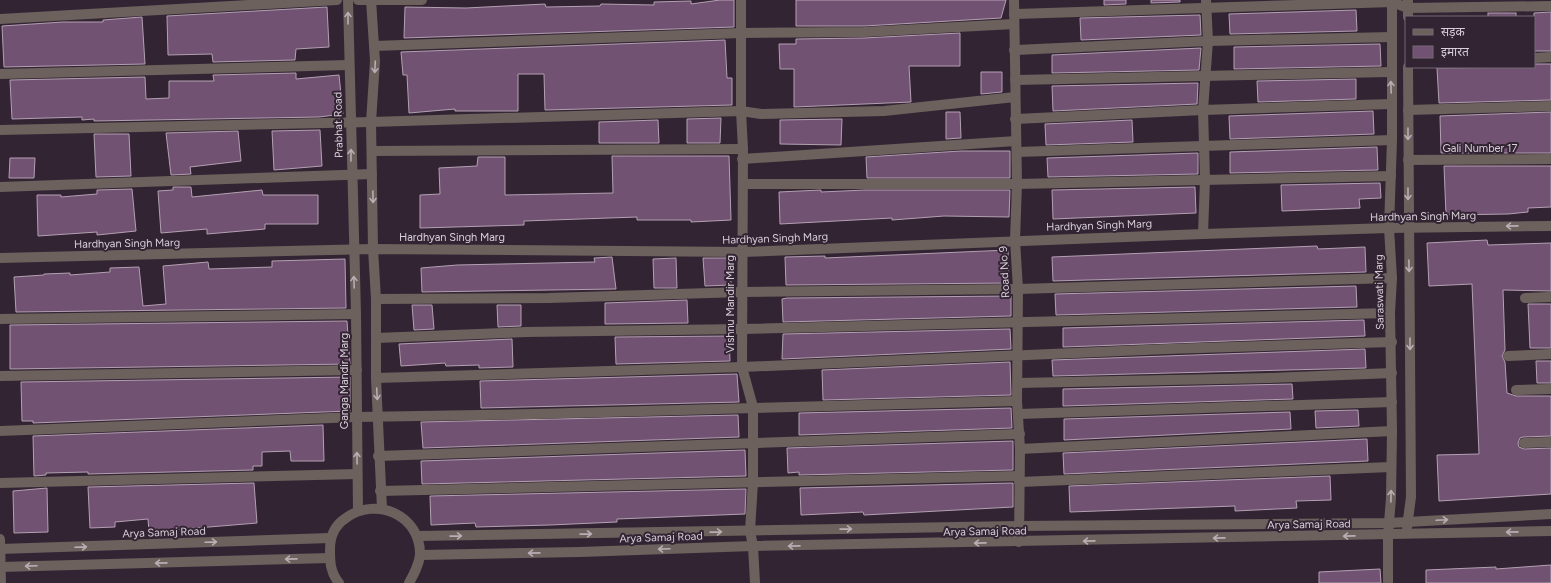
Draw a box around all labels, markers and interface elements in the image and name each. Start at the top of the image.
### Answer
one-way arrow [344,12,352,25]
legend [1405,16,1535,68]
text: सड़क [1441,25,1466,39]
text: इमारत [1441,45,1470,59]
one-way arrow [371,60,378,73]
one-way arrow [1387,81,1394,94]
street label: Prabhat Road [331,92,346,158]
one-way arrow [1404,127,1412,140]
street label: Gali Number 17 [1442,142,1518,155]
one-way arrow [347,149,355,162]
one-way arrow [1404,187,1412,200]
one-way arrow [369,190,377,203]
street label: Hardhyan Singh Marg [1370,209,1476,224]
street label: Hardhyan Singh Marg [1046,217,1152,234]
one-way arrow [1506,222,1519,230]
street label: Hardhyan Singh Marg [722,230,828,247]
street label: Hardhyan Singh Marg [399,231,505,244]
street label: Hardhyan Singh Marg [74,236,180,251]
street label: Road No 9 [997,246,1012,298]
street label: Saraswati Marg [1372,254,1387,330]
street label: Vishnu Mandir Marg [724,255,737,353]
one-way arrow [1405,259,1413,272]
one-way arrow [351,276,358,289]
street label: Ganga Mandir Marg [338,333,351,429]
one-way arrow [1406,337,1414,350]
one-way arrow [373,387,380,400]
one-way arrow [353,452,361,465]
one-way arrow [1387,490,1395,503]
one-way arrow [1435,516,1448,524]
street label: Arya Samaj Road [1267,517,1351,532]
street label: Arya Samaj Road [943,524,1027,539]
street label: Arya Samaj Road [122,525,206,540]
one-way arrow [839,526,852,533]
one-way arrow [709,528,722,536]
one-way arrow [1506,528,1519,536]
one-way arrow [579,530,592,538]
street label: Arya Samaj Road [619,530,703,545]
one-way arrow [449,532,462,540]
one-way arrow [1343,532,1356,540]
one-way arrow [1213,534,1226,542]
one-way arrow [1083,537,1096,545]
one-way arrow [204,538,217,546]
one-way arrow [974,539,987,547]
one-way arrow [788,542,801,550]
one-way arrow [74,543,87,550]
one-way arrow [658,546,671,553]
one-way arrow [528,549,541,557]
one-way arrow [285,556,298,563]
one-way arrow [155,559,168,566]
one-way arrow [25,562,38,570]

